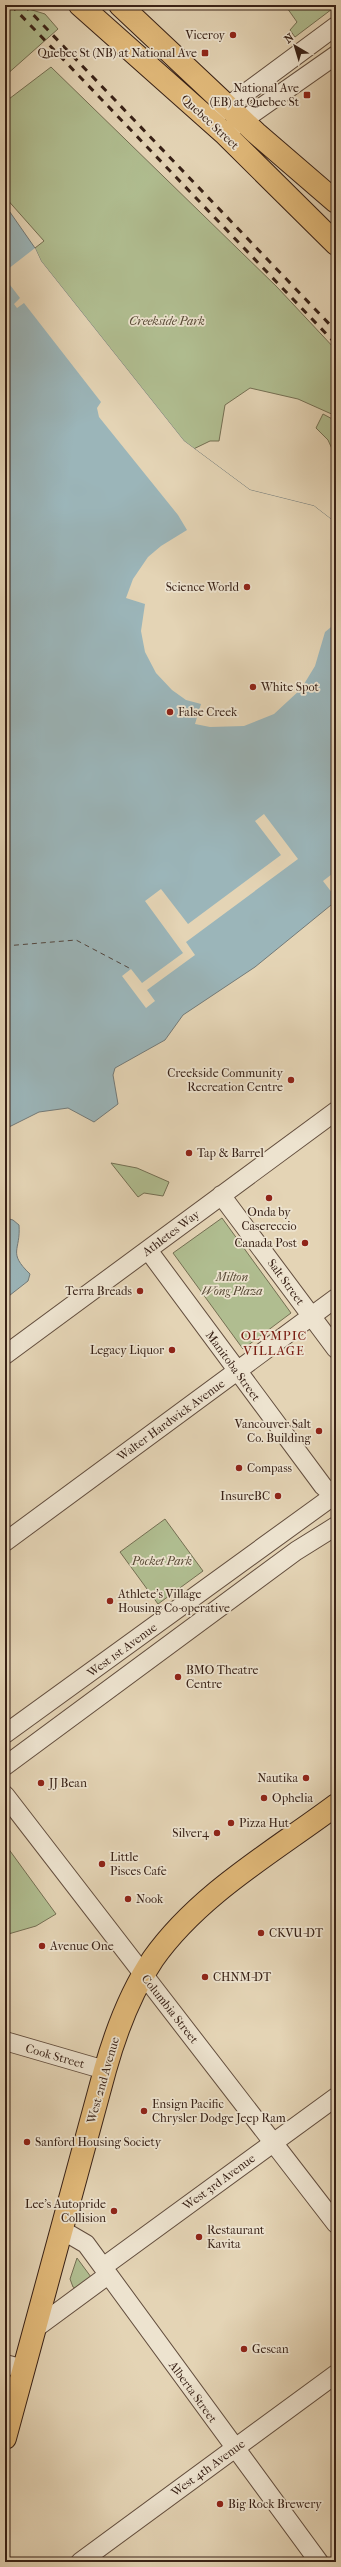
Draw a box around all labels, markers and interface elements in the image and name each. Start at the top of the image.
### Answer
north arrow [275,26,315,66]
place label: Viceroy [184,28,226,42]
marker: Viceroy [228,30,238,40]
text: N [282,30,297,46]
place label: Quebec St (NB) at National Ave [38,46,197,60]
marker: Quebec St (NB) at National Ave [200,48,210,58]
place label: National Ave (EB) at Quebec St [210,81,300,109]
marker: National Ave (EB) at Quebec St [302,90,312,100]
street label: Quebec Street [178,92,242,153]
park label: Creekside Park [129,314,205,328]
place label: Science World [166,580,239,594]
marker: Science World [242,582,252,592]
place label: White Spot [260,680,320,694]
marker: White Spot [248,682,258,692]
place label: False Creek [178,705,238,719]
marker: False Creek [165,707,175,717]
place label: Creekside Community Recreation Centre [167,1066,284,1094]
marker: Creekside Community Recreation Centre [286,1075,296,1085]
place label: Tap & Barrel [197,1146,265,1160]
marker: Tap & Barrel [184,1148,194,1158]
marker: Onda by Casereccio [264,1193,274,1203]
place label: Onda by Casereccio [241,1205,297,1233]
street label: Athletes Way [139,1207,203,1260]
place label: Canada Post [234,1236,298,1250]
marker: Canada Post [300,1238,310,1248]
street label: Salt Street [265,1256,308,1308]
park label: Milton Wong Plaza [201,1270,263,1298]
place label: Terra Breads [65,1284,133,1298]
marker: Terra Breads [135,1286,145,1296]
street label: Manitoba Street [203,1328,264,1404]
district label: OLYMPIC VILLAGE [241,1328,307,1358]
place label: Legacy Liquor [90,1343,165,1357]
marker: Legacy Liquor [167,1345,177,1355]
street label: Walter Hardwick Avenue [114,1376,227,1464]
place label: Vancouver Salt Co. Building [234,1417,312,1445]
marker: Vancouver Salt Co. Building [314,1426,324,1436]
place label: Compass [247,1461,293,1475]
marker: Compass [234,1463,244,1473]
place label: InsureBC [220,1489,270,1503]
marker: InsureBC [273,1491,283,1501]
park label: Pocket Park [131,1554,192,1568]
place label: Athlete's Village Housing Co-operative [117,1587,230,1615]
marker: Athlete's Village Housing Co-operative [105,1596,115,1606]
street label: West 1st Avenue [84,1620,160,1681]
place label: BMO Theatre Centre [186,1663,259,1691]
marker: BMO Theatre Centre [173,1672,183,1682]
place label: Nautika [257,1771,298,1785]
marker: Nautika [301,1773,311,1783]
place label: JJ Bean [48,1776,87,1790]
marker: JJ Bean [36,1778,46,1788]
place label: Ophelia [272,1791,313,1805]
marker: Ophelia [259,1793,269,1803]
place label: Pizza Hut [239,1816,290,1830]
marker: Pizza Hut [226,1818,236,1828]
place label: Silver4 [172,1826,210,1840]
marker: Silver4 [212,1828,222,1838]
place label: Little Pisces Cafe [110,1850,167,1878]
marker: Little Pisces Cafe [97,1859,107,1869]
place label: Nook [136,1892,164,1906]
marker: Nook [123,1894,133,1904]
place label: CKVU-DT [269,1926,324,1940]
marker: CKVU-DT [256,1928,266,1938]
place label: Avenue One [49,1939,114,1953]
marker: Avenue One [37,1941,47,1951]
place label: CHNM-DT [213,1970,272,1984]
street label: Columbia Street [139,1972,202,2047]
marker: CHNM-DT [200,1972,210,1982]
street label: West 2nd Avenue [84,2035,122,2126]
street label: Cook Street [24,2041,87,2071]
place label: Ensign Pacific Chrysler Dodge Jeep Ram [152,2097,286,2125]
marker: Ensign Pacific Chrysler Dodge Jeep Ram [139,2106,149,2116]
place label: Sanford Housing Society [35,2135,162,2149]
marker: Sanford Housing Society [22,2137,32,2147]
street label: West 3rd Avenue [179,2151,258,2214]
place label: Lee’s Autopride Collision [25,2197,106,2225]
marker: Lee’s Autopride Collision [109,2206,119,2216]
place label: Restaurant Kavita [207,2223,265,2251]
marker: Restaurant Kavita [194,2232,204,2242]
place label: Gescan [252,2342,289,2356]
marker: Gescan [239,2344,249,2354]
street label: Alberta Street [165,2358,220,2426]
street label: West 4th Avenue [168,2437,248,2500]
place label: Big Rock Brewery [228,2497,322,2511]
marker: Big Rock Brewery [215,2499,225,2509]

